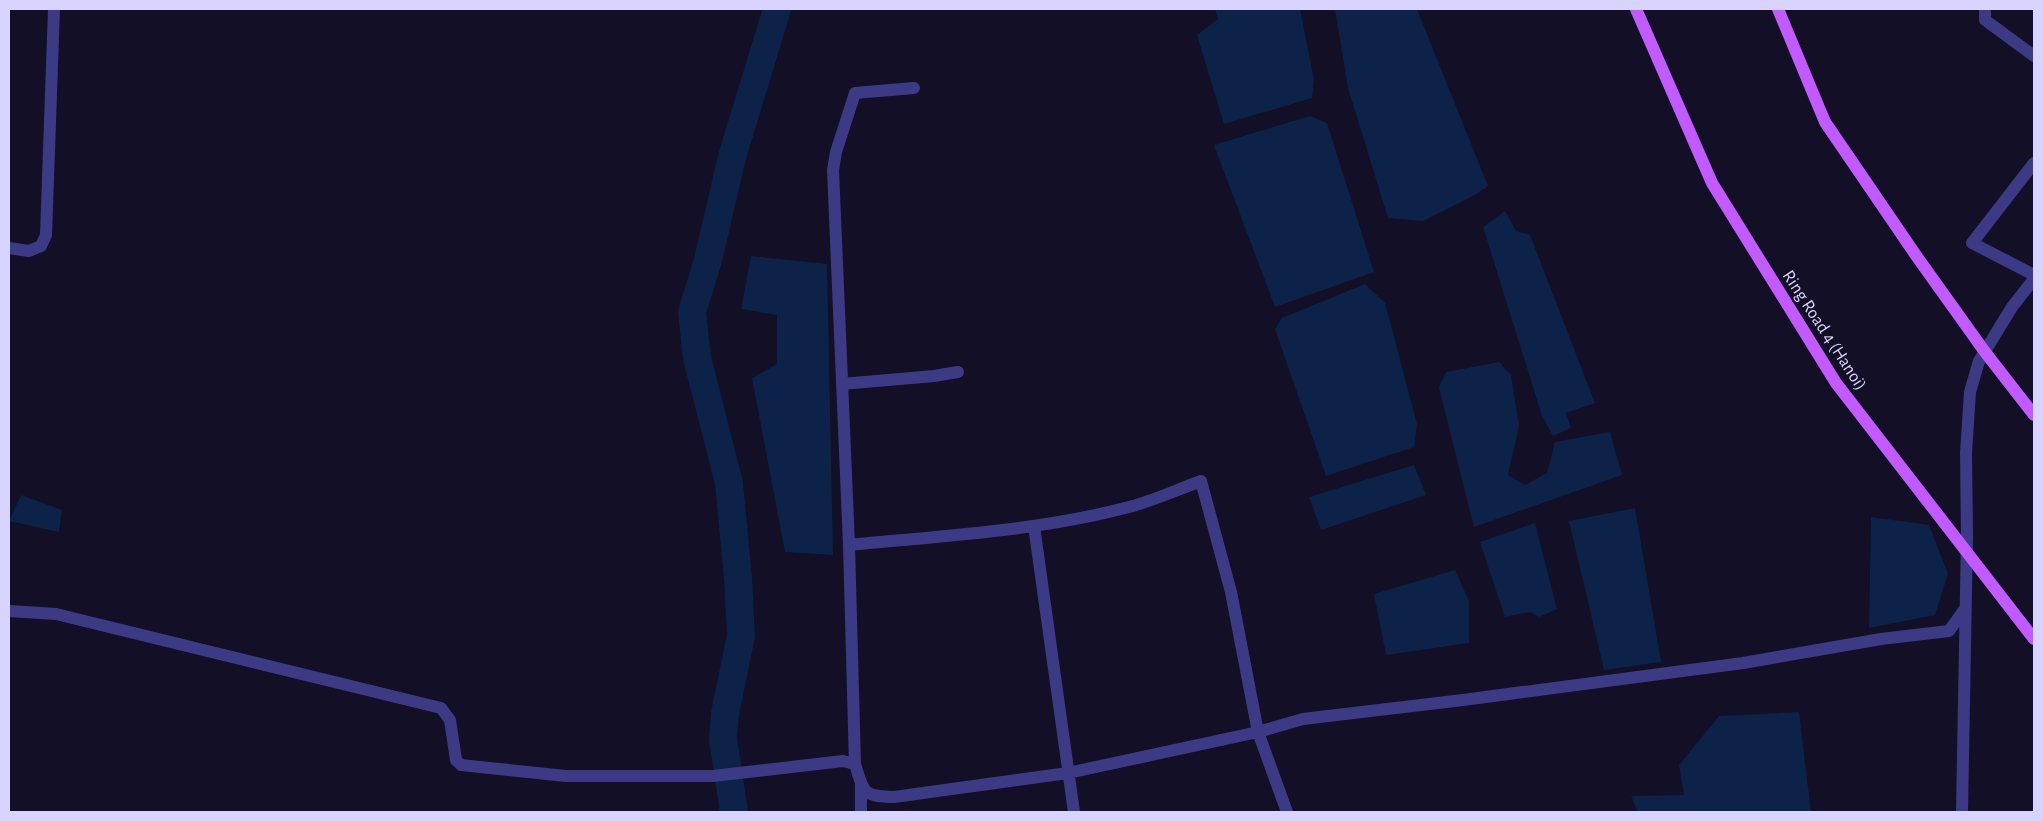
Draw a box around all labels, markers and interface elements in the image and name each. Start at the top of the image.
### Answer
street label: Ring Road 4 (Hanoi) [1779,267,1870,394]

